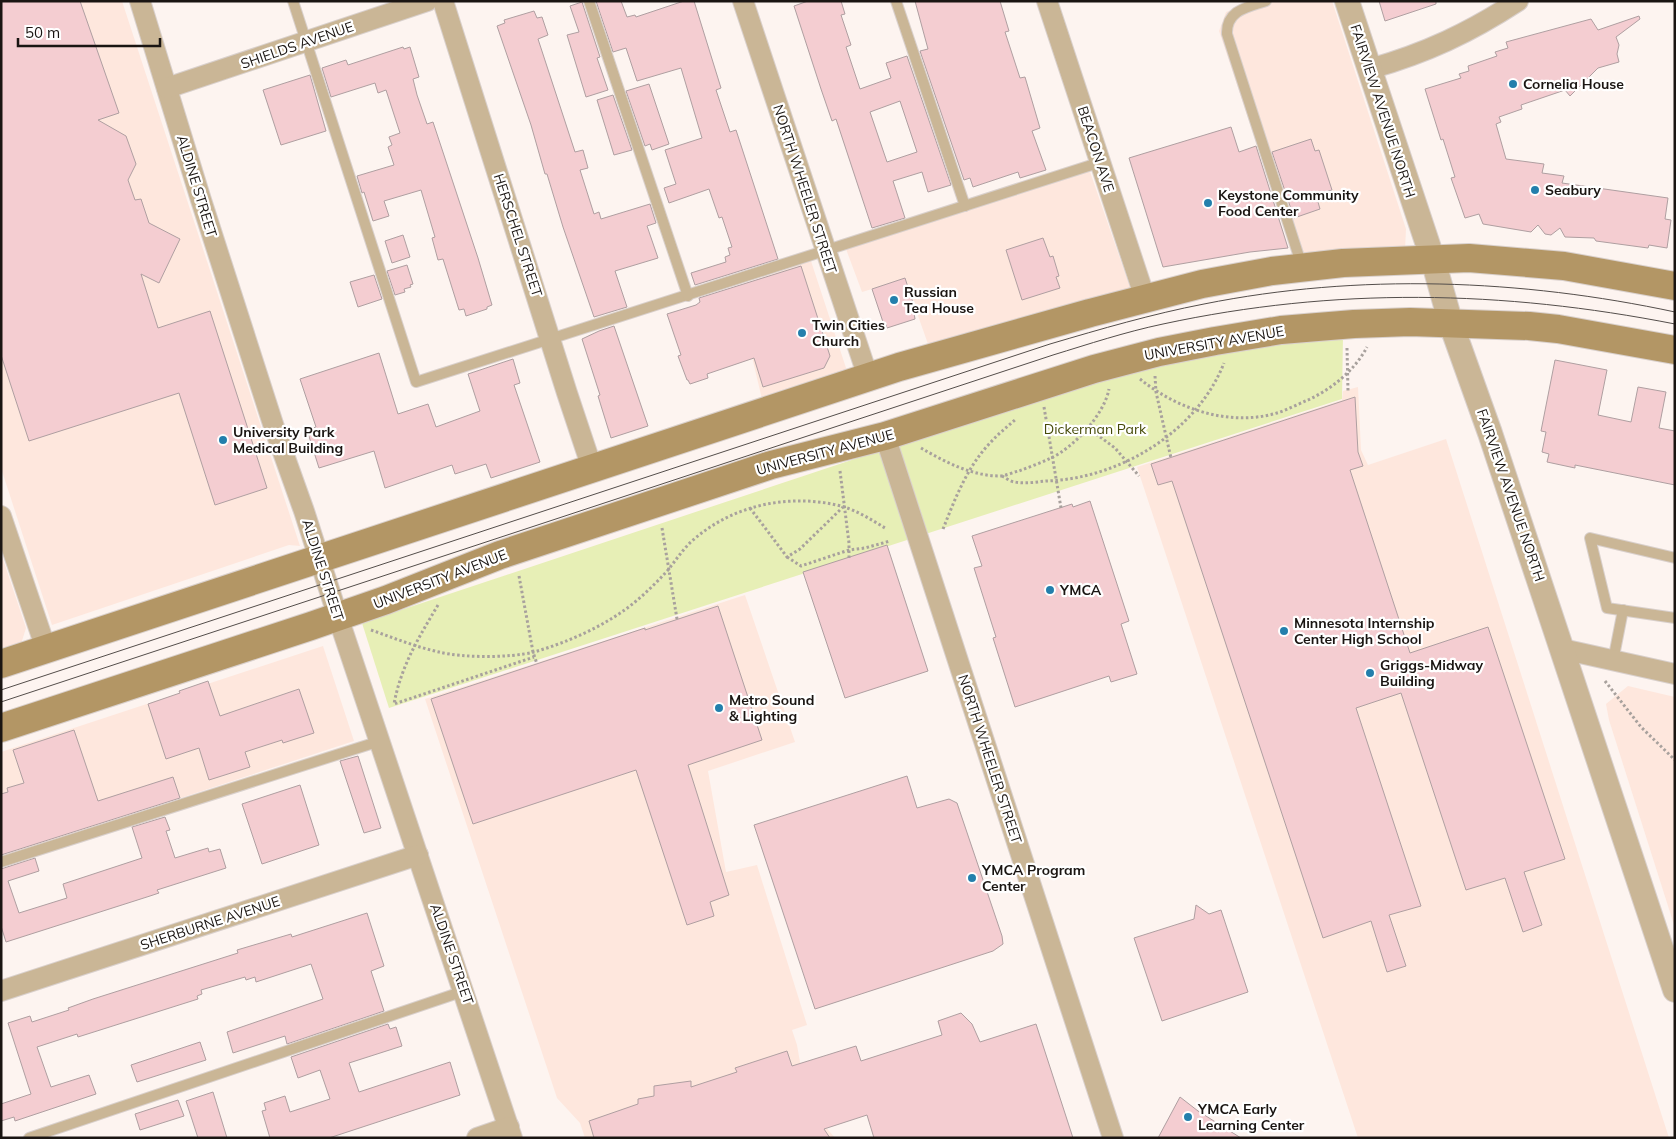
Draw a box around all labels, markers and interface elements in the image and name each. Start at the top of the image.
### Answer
scale bar [18,15,160,47]
street label: SHIELDS AVENUE [238,17,356,73]
street label: FAIRVIEW AVENUE NORTH [1346,22,1420,200]
text: 50 m [25,23,60,42]
place label: Cornelia House [1523,75,1624,93]
marker: Cornelia House [1507,78,1519,90]
street label: NORTH WHEELER STREET [769,102,841,276]
street label: BEACON AVE [1074,104,1118,194]
street label: ALDINE STREET [173,133,221,240]
street label: HERSCHEL STREET [490,171,547,299]
place label: Seabury [1545,181,1601,199]
marker: Seabury [1529,184,1541,196]
place label: Keystone Community Food Center [1218,186,1359,220]
marker: Keystone Community Food Center [1202,197,1214,209]
place label: Russian Tea House [904,283,974,317]
marker: Russian Tea House [888,294,900,306]
place label: Twin Cities Church [812,316,885,350]
street label: UNIVERSITY AVENUE [1143,322,1285,364]
marker: Twin Cities Church [796,327,808,339]
street label: FAIRVIEW AVENUE NORTH [1473,406,1549,584]
park label: Dickerman Park [1044,420,1147,438]
place label: University Park Medical Building [233,423,343,457]
street label: UNIVERSITY AVENUE [754,425,896,479]
marker: University Park Medical Building [217,434,229,446]
street label: ALDINE STREET [298,517,348,624]
street label: UNIVERSITY AVENUE [371,545,509,613]
place label: YMCA [1059,581,1102,599]
marker: YMCA [1044,584,1056,596]
place label: Minnesota Internship Center High School [1294,614,1435,648]
marker: Minnesota Internship Center High School [1278,625,1290,637]
place label: Griggs-Midway Building [1380,656,1483,690]
marker: Griggs-Midway Building [1364,667,1376,679]
street label: NORTH WHEELER STREET [954,672,1026,846]
place label: Metro Sound & Lighting [729,691,814,725]
marker: Metro Sound & Lighting [713,702,725,714]
place label: YMCA Program Center [981,861,1085,895]
marker: YMCA Program Center [966,872,978,884]
street label: SHERBURNE AVENUE [138,892,282,954]
street label: ALDINE STREET [426,901,478,1007]
place label: YMCA Early Learning Center [1197,1100,1305,1134]
marker: YMCA Early Learning Center [1182,1111,1194,1123]

